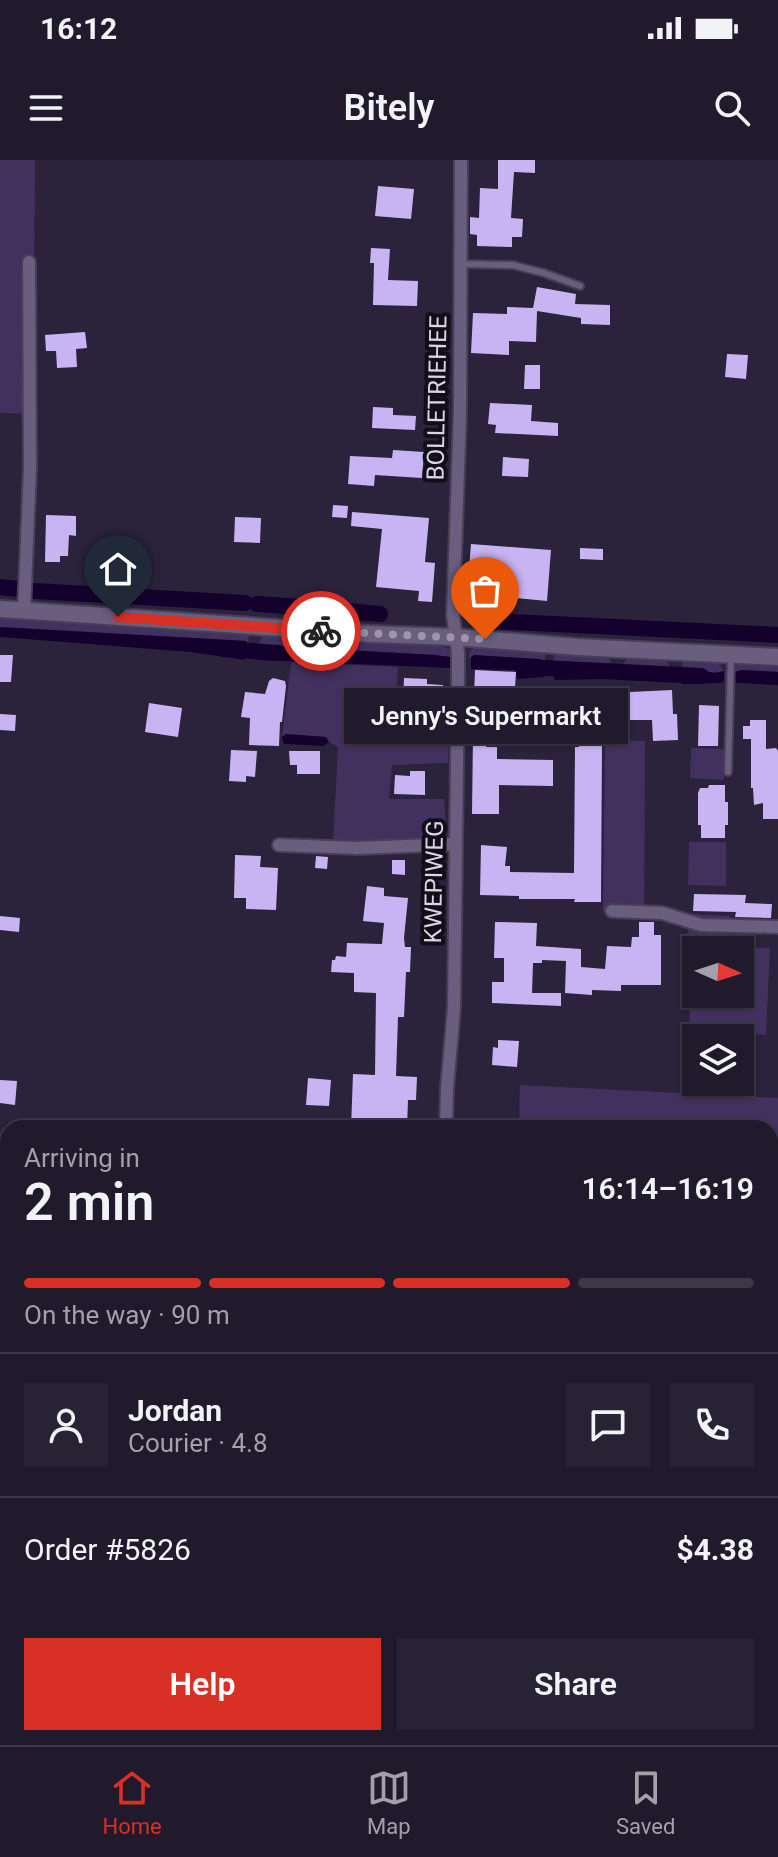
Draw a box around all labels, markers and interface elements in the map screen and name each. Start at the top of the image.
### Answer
text: 16:12 [40,11,117,46]
icon: menu [24,86,68,130]
icon: search [710,86,754,130]
text: Bitely [344,87,434,129]
street label: BOLLETRIEHEE [422,315,452,481]
pin [84,535,152,617]
icon: home [96,547,140,591]
pin [451,557,519,639]
icon: bag [463,569,507,613]
courier [281,591,361,671]
icon: bike [299,609,343,653]
callout: Jenny's Supermarkt [343,687,627,743]
text: Jenny's Supermarkt [371,701,601,731]
street label: KWEPIWEG [419,820,449,944]
north arrow [682,936,754,1008]
map controls [682,936,754,1096]
button: layers [682,1024,754,1096]
text: Arriving in [24,1143,140,1173]
text: 16:14–16:19 [581,1171,754,1206]
text: 2 min [24,1172,154,1233]
text: On the way · 90 m [24,1300,230,1330]
button: person [24,1383,108,1467]
button: chat [566,1383,650,1467]
button: phone [670,1383,754,1467]
text: Jordan [128,1393,222,1428]
text: Courier · 4.8 [128,1428,268,1458]
text: Order #5826 [24,1532,191,1567]
text: $4.38 [676,1532,754,1567]
button: Help [24,1638,381,1730]
button: Share [397,1638,754,1730]
tab: Home [103,1766,162,1839]
tab: Map [367,1766,411,1839]
tab: Saved [616,1766,675,1839]

